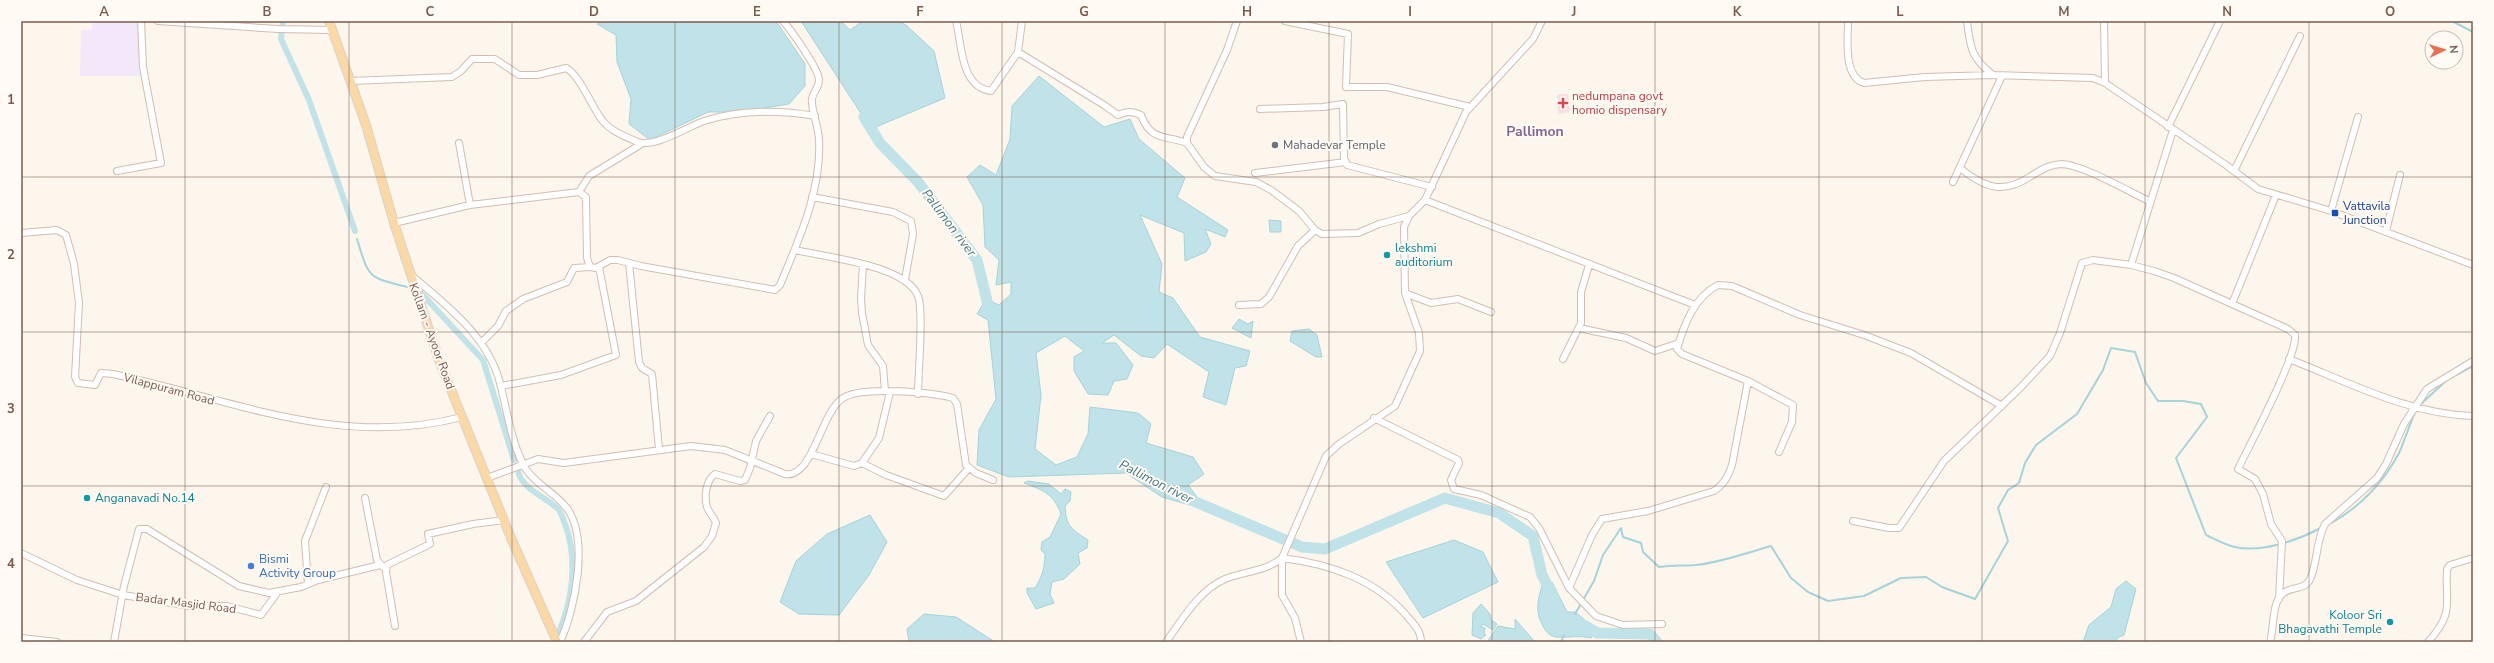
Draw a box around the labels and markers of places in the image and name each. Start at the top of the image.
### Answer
place label: nedumpana govt homio dispensary [1572,88,1668,118]
marker: nedumpana govt homio dispensary [1557,97,1569,109]
place label: Mahadevar Temple [1283,137,1386,153]
marker: Mahadevar Temple [1270,140,1280,150]
place label: Vattavila Junction [2342,198,2390,228]
marker: Vattavila Junction [2330,208,2340,218]
place label: lekshmi auditorium [1395,240,1453,270]
marker: lekshmi auditorium [1382,250,1392,260]
place label: Anganavadi No.14 [95,490,195,506]
marker: Anganavadi No.14 [82,493,92,503]
place label: Bismi Activity Group [259,551,336,581]
marker: Bismi Activity Group [246,561,256,571]
place label: Koloor Sri Bhagavathi Temple [2278,607,2382,637]
marker: Koloor Sri Bhagavathi Temple [2385,617,2395,627]

